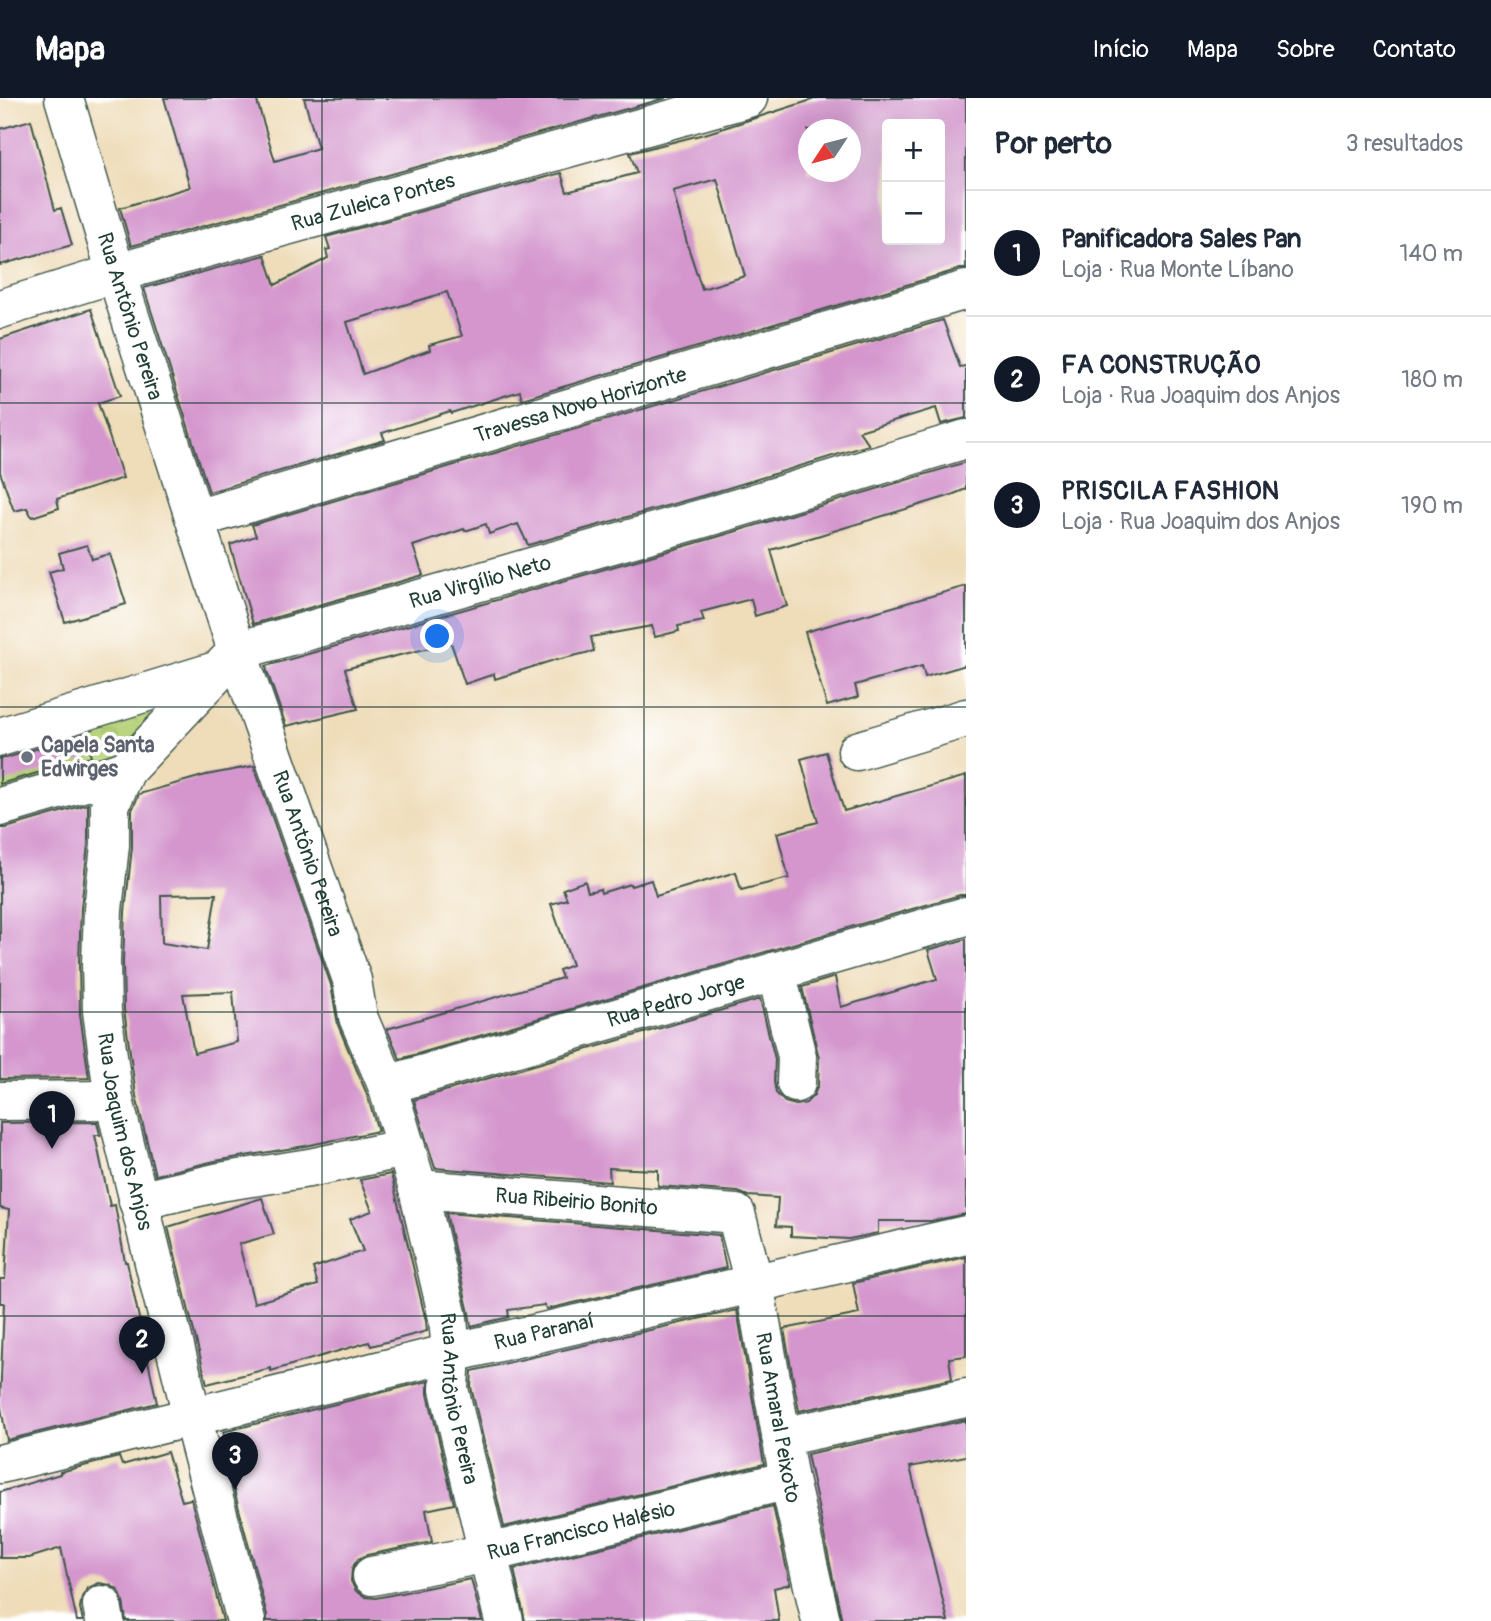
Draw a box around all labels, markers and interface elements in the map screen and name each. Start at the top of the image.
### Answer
text: Mapa [35,29,105,70]
text: Início [1093,35,1149,64]
text: Mapa [1187,35,1238,64]
text: Sobre [1276,35,1335,64]
text: Contato [1373,35,1456,64]
north arrow [798,119,861,182]
map controls [882,119,945,245]
button: + [882,119,945,182]
text: Por perto [994,125,1112,162]
text: 3 resultados [1346,129,1463,158]
street label: Rua Zuleica Pontes [288,167,458,238]
button: − [882,182,945,245]
text: Panificadora Sales Pan [1061,223,1302,255]
street label: Rua Antônio Pereira [91,229,169,404]
text: 1 [1013,239,1022,268]
text: 140 m [1400,239,1463,268]
text: Loja · Rua Monte Líbano [1061,255,1294,284]
text: FA CONSTRUÇÃO [1061,349,1260,381]
street label: Travessa Novo Horizonte [471,361,691,450]
text: 2 [1011,365,1023,394]
text: 180 m [1401,365,1463,394]
text: Loja · Rua Joaquim dos Anjos [1061,381,1340,410]
text: PRISCILA FASHION [1061,475,1279,507]
text: 3 [1011,491,1023,520]
text: 190 m [1401,491,1463,520]
text: Loja · Rua Joaquim dos Anjos [1061,507,1340,536]
street label: Rua Virgílio Neto [406,549,554,615]
your location [420,619,454,653]
place label: Capela Santa Edwirges [41,732,155,783]
marker: Capela Santa Edwirges [19,749,35,765]
street label: Rua Antônio Pereira [266,767,349,940]
street label: Rua Pedro Jorge [604,968,749,1034]
street label: Rua Joaquim dos Anjos [91,1031,159,1234]
pin: 1 [29,1091,75,1149]
street label: Rua Ribeirio Bonito [494,1182,659,1222]
street label: Rua Paranaí [492,1308,597,1357]
street label: Rua Antônio Pereira [434,1311,484,1487]
pin: 2 [119,1316,165,1374]
street label: Rua Amaral Peixoto [749,1330,807,1506]
pin: 3 [212,1432,258,1490]
street label: Rua Francisco Halésio [485,1495,678,1567]

